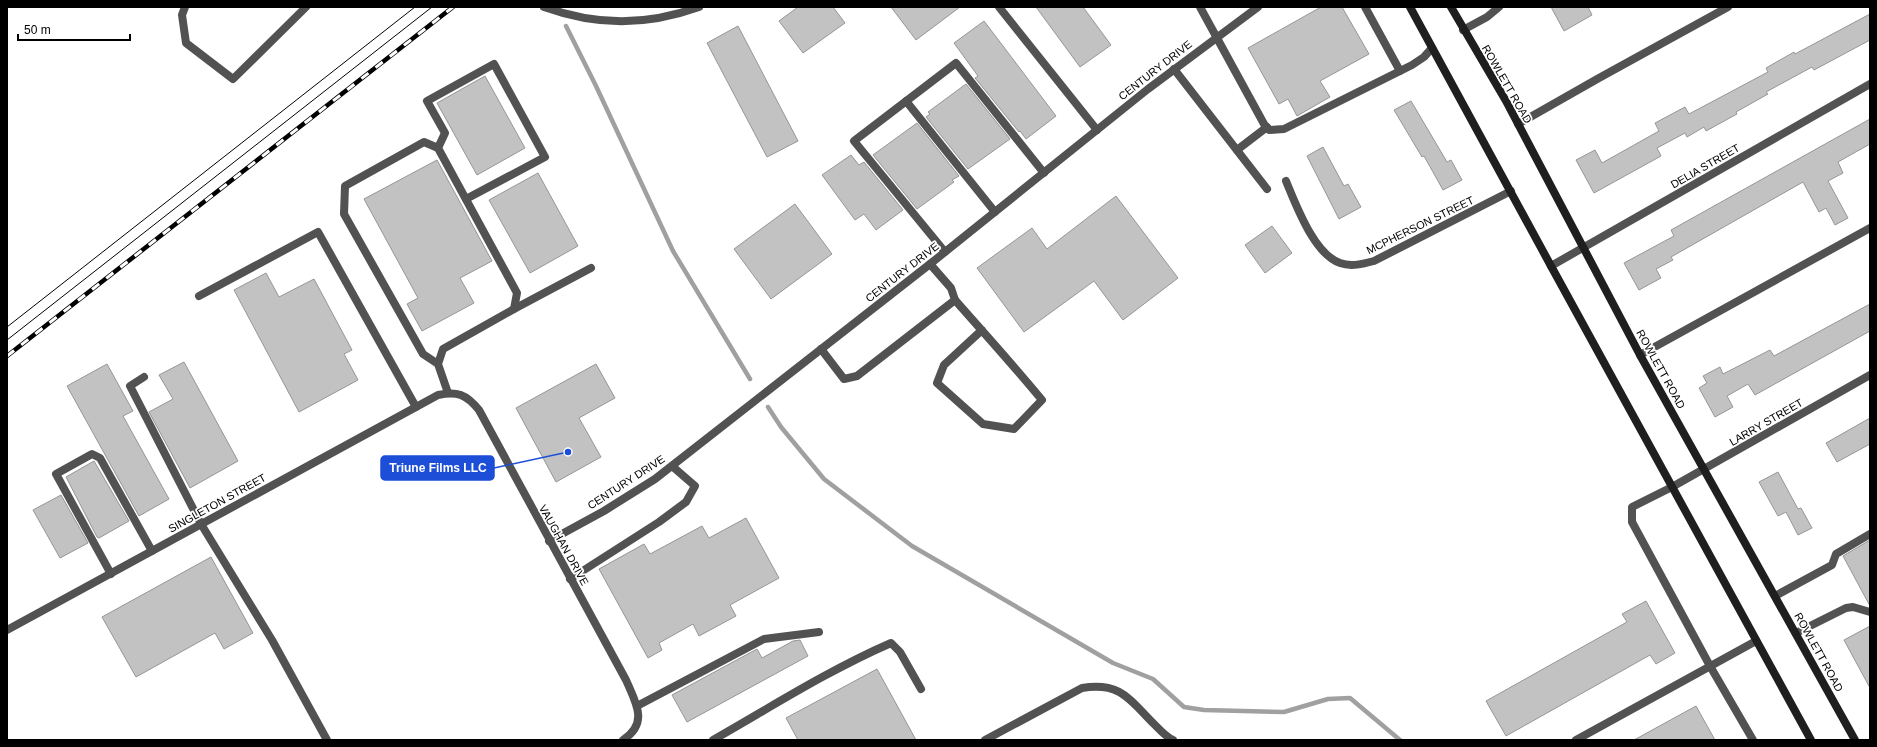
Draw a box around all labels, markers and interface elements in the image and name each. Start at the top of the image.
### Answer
scale bar [18,16,130,42]
text: 50 m [24,23,51,37]
street label: CENTURY DRIVE [1116,38,1194,102]
street label: ROWLETT ROAD [1480,43,1534,125]
street label: DELIA STREET [1668,141,1742,191]
street label: MCPHERSON STREET [1364,194,1476,256]
street label: CENTURY DRIVE [863,240,941,304]
street label: ROWLETT ROAD [1634,327,1688,411]
street label: LARRY STREET [1727,396,1805,448]
street label: CENTURY DRIVE [585,453,667,511]
callout: Triune Films LLC [381,456,494,480]
text: Triune Films LLC [389,461,487,475]
street label: SINGLETON STREET [166,471,268,535]
street label: VAUGHAN DRIVE [537,503,591,587]
street label: ROWLETT ROAD [1792,610,1846,694]

